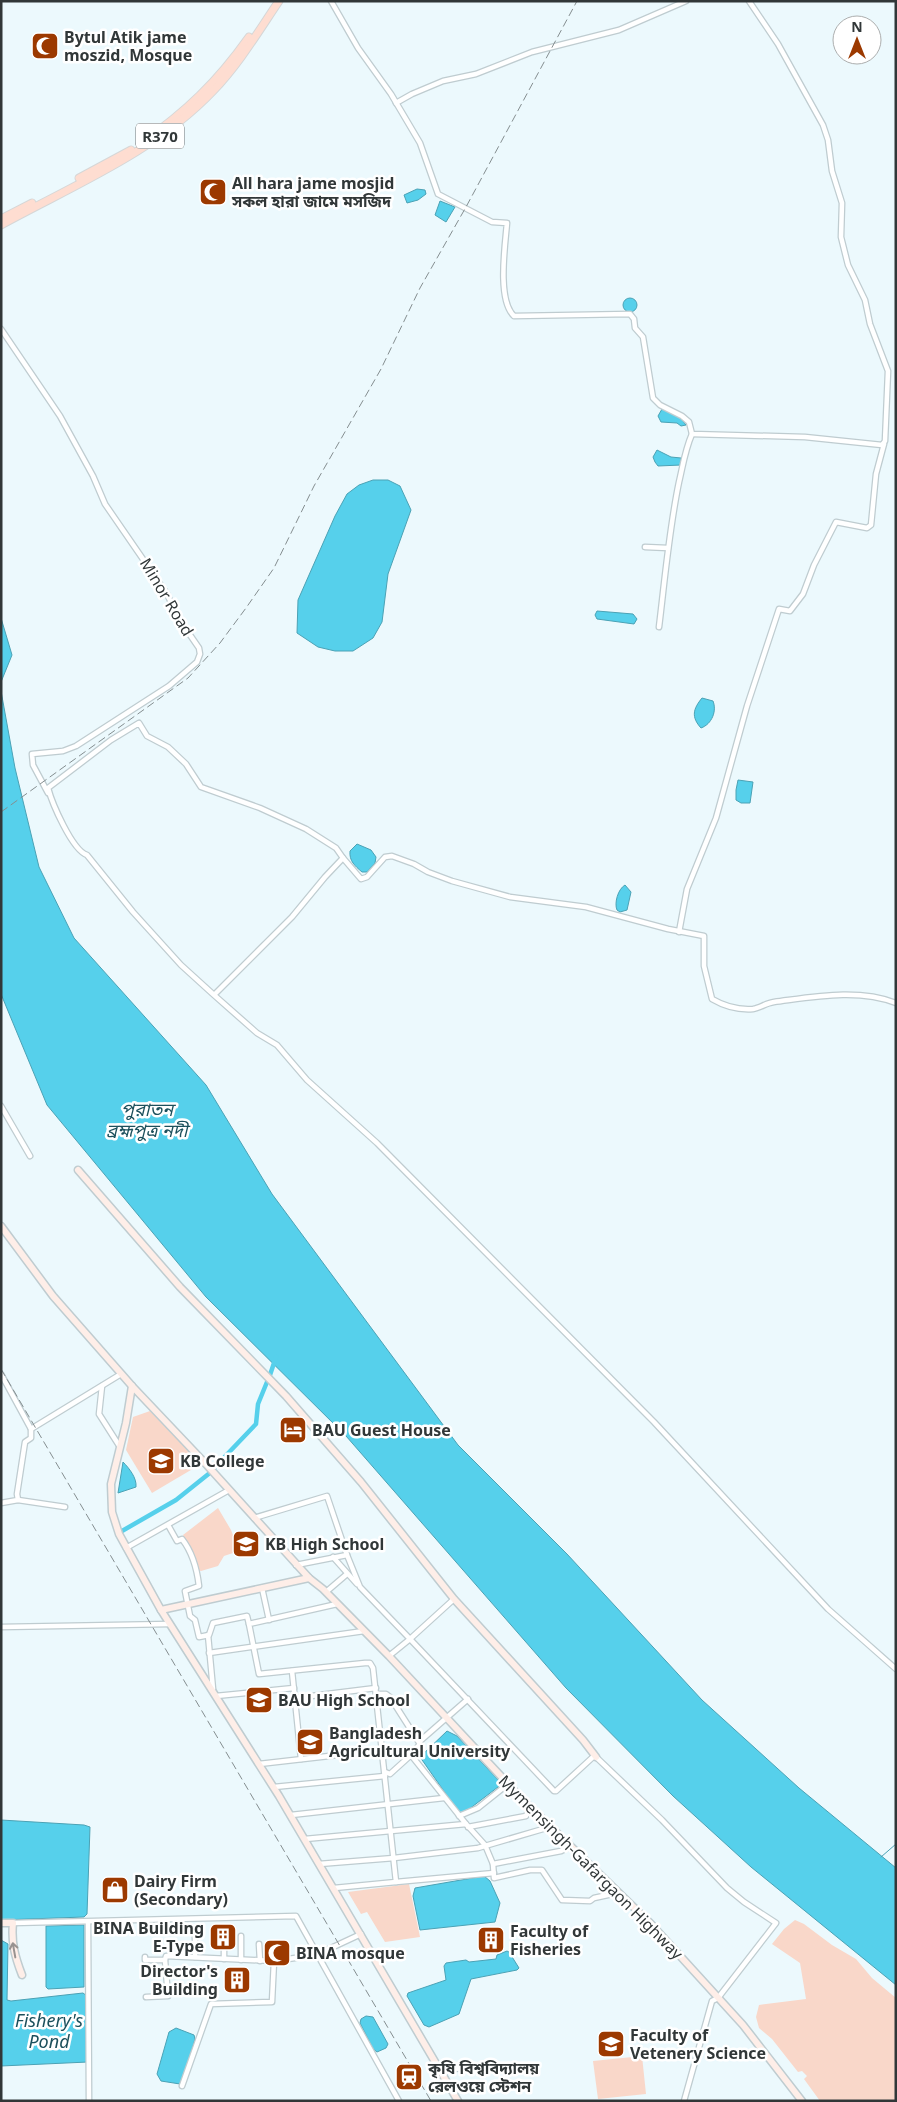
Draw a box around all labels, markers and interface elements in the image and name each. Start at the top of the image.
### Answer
north arrow [832,15,882,65]
text: N [851,17,863,36]
place label: Bytul Atik jame moszid, Mosque [64,26,192,66]
mosque icon: Bytul Atik jame moszid, Mosque [30,31,60,61]
road number: R370 [136,124,184,148]
place label: All hara jame mosjid সকল হারা জামে মসজিদ [231,172,394,212]
mosque icon: All hara jame mosjid সকল হারা জামে মসজিদ [198,177,228,207]
street label: Minor Road [135,554,199,640]
water label: পুরাতন ব্রহ্মপুত্র নদী [106,1097,191,1142]
hotel icon: BAU Guest House [278,1415,308,1445]
place label: BAU Guest House [312,1419,451,1441]
school or university icon: KB College [146,1446,176,1476]
place label: KB College [180,1450,264,1472]
school or university icon: KB High School [231,1529,261,1559]
place label: KB High School [265,1533,384,1555]
school or university icon: BAU High School [244,1685,274,1715]
place label: BAU High School [278,1689,410,1711]
place label: Bangladesh Agricultural University [329,1722,511,1762]
school or university icon: Bangladesh Agricultural University [295,1727,325,1757]
street label: Mymensingh-Gafargaon Highway [494,1770,689,1965]
place label: Dairy Firm (Secondary) [134,1870,228,1910]
shop icon: Dairy Firm (Secondary) [100,1875,130,1905]
place label: BINA Building E-Type [93,1917,204,1957]
place label: Faculty of Fisheries [510,1920,589,1960]
building icon: BINA Building E-Type [208,1922,238,1952]
building icon: Faculty of Fisheries [476,1925,506,1955]
mosque icon: BINA mosque [262,1938,292,1968]
one-way arrow [9,1942,19,1958]
place label: BINA mosque [296,1942,405,1964]
place label: Director's Building [140,1960,218,2000]
building icon: Director's Building [222,1965,252,1995]
water label: Fishery's Pond [15,2008,83,2053]
place label: Faculty of Vetenery Science [630,2024,766,2064]
school or university icon: Faculty of Vetenery Science [596,2029,626,2059]
place label: কৃষি বিশ্ববিদ্যালয় রেলওয়ে স্টেশন [427,2057,540,2097]
station icon: কৃষি বিশ্ববিদ্যালয় রেলওয়ে স্টেশন [394,2062,424,2092]

